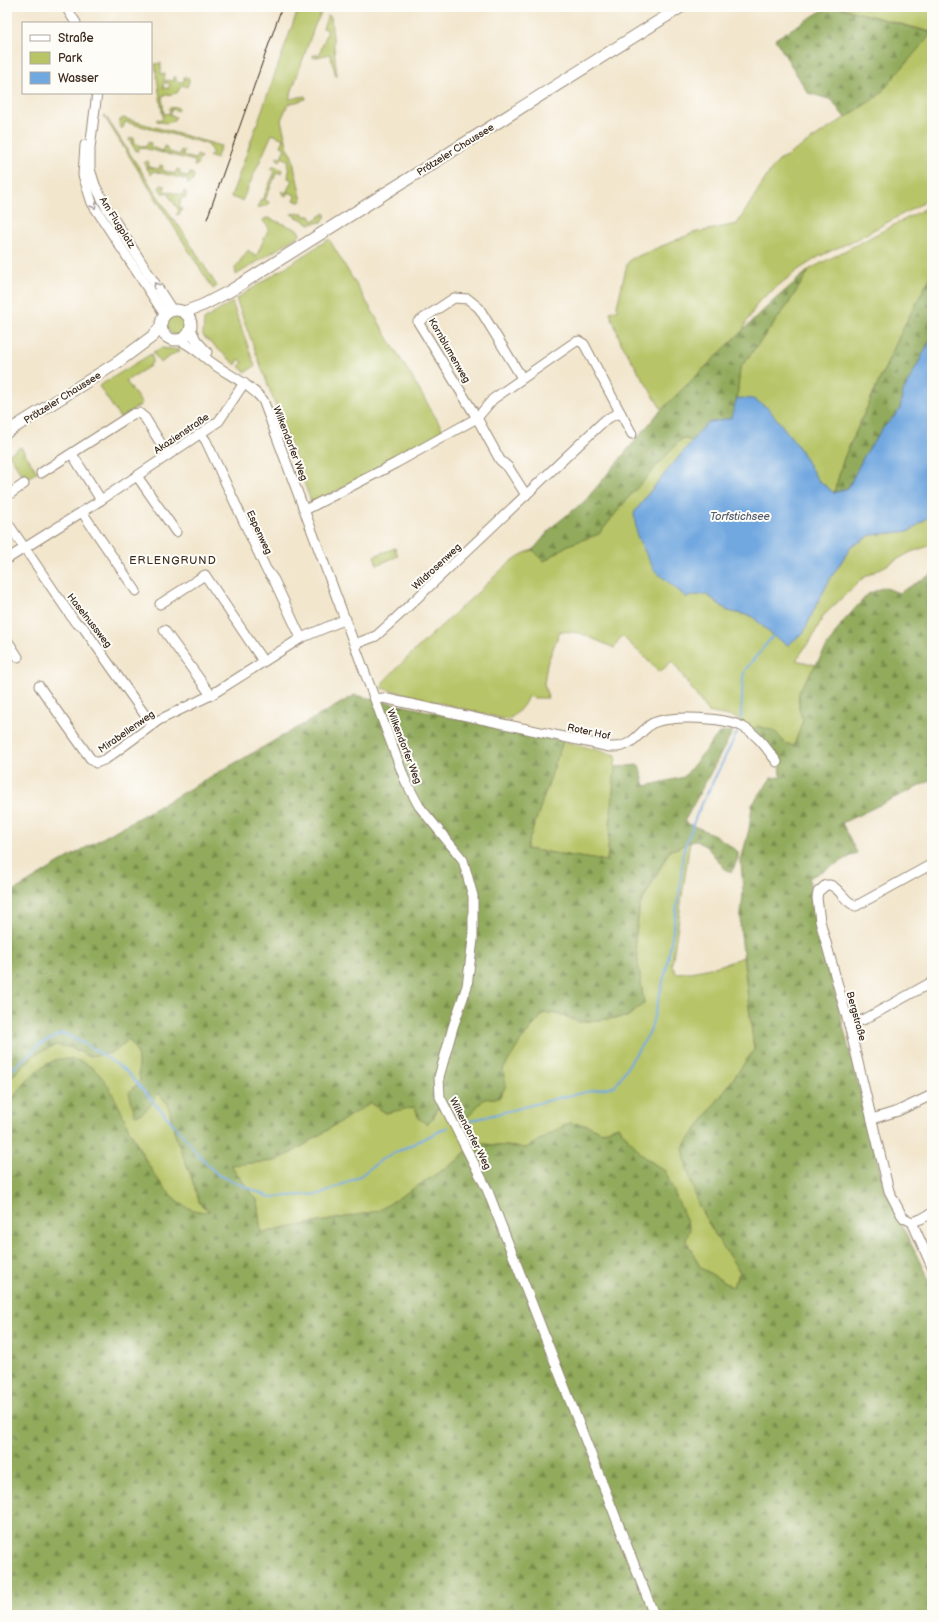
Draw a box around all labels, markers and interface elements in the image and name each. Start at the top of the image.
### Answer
legend [22,22,152,94]
text: Straße [58,31,94,46]
text: Park [58,51,82,66]
text: Wasser [58,71,99,86]
street label: Prötzeler Chaussee [415,121,496,178]
street label: Am Flugplatz [97,195,138,251]
one-way arrow [90,202,97,209]
one-way arrow [153,282,160,289]
street label: Kornblumenweg [426,316,473,385]
street label: Prötzeler Chaussee [22,369,103,426]
street label: Wilkendorfer Weg [270,404,310,483]
street label: Akazienstraße [152,411,211,457]
street label: Espenweg [244,509,275,557]
water label: Torfstichsee [710,510,771,523]
street label: Wildrosenweg [410,541,464,593]
district label: ERLENGRUND [129,554,217,567]
street label: Haselnussweg [64,591,114,650]
street label: Wilkendorfer Weg [384,707,424,786]
street label: Mirabellenweg [96,708,157,756]
street label: Roter Hof [566,722,611,742]
street label: Bergstraße [844,990,868,1042]
street label: Wilkendorfer Weg [447,1095,494,1172]

